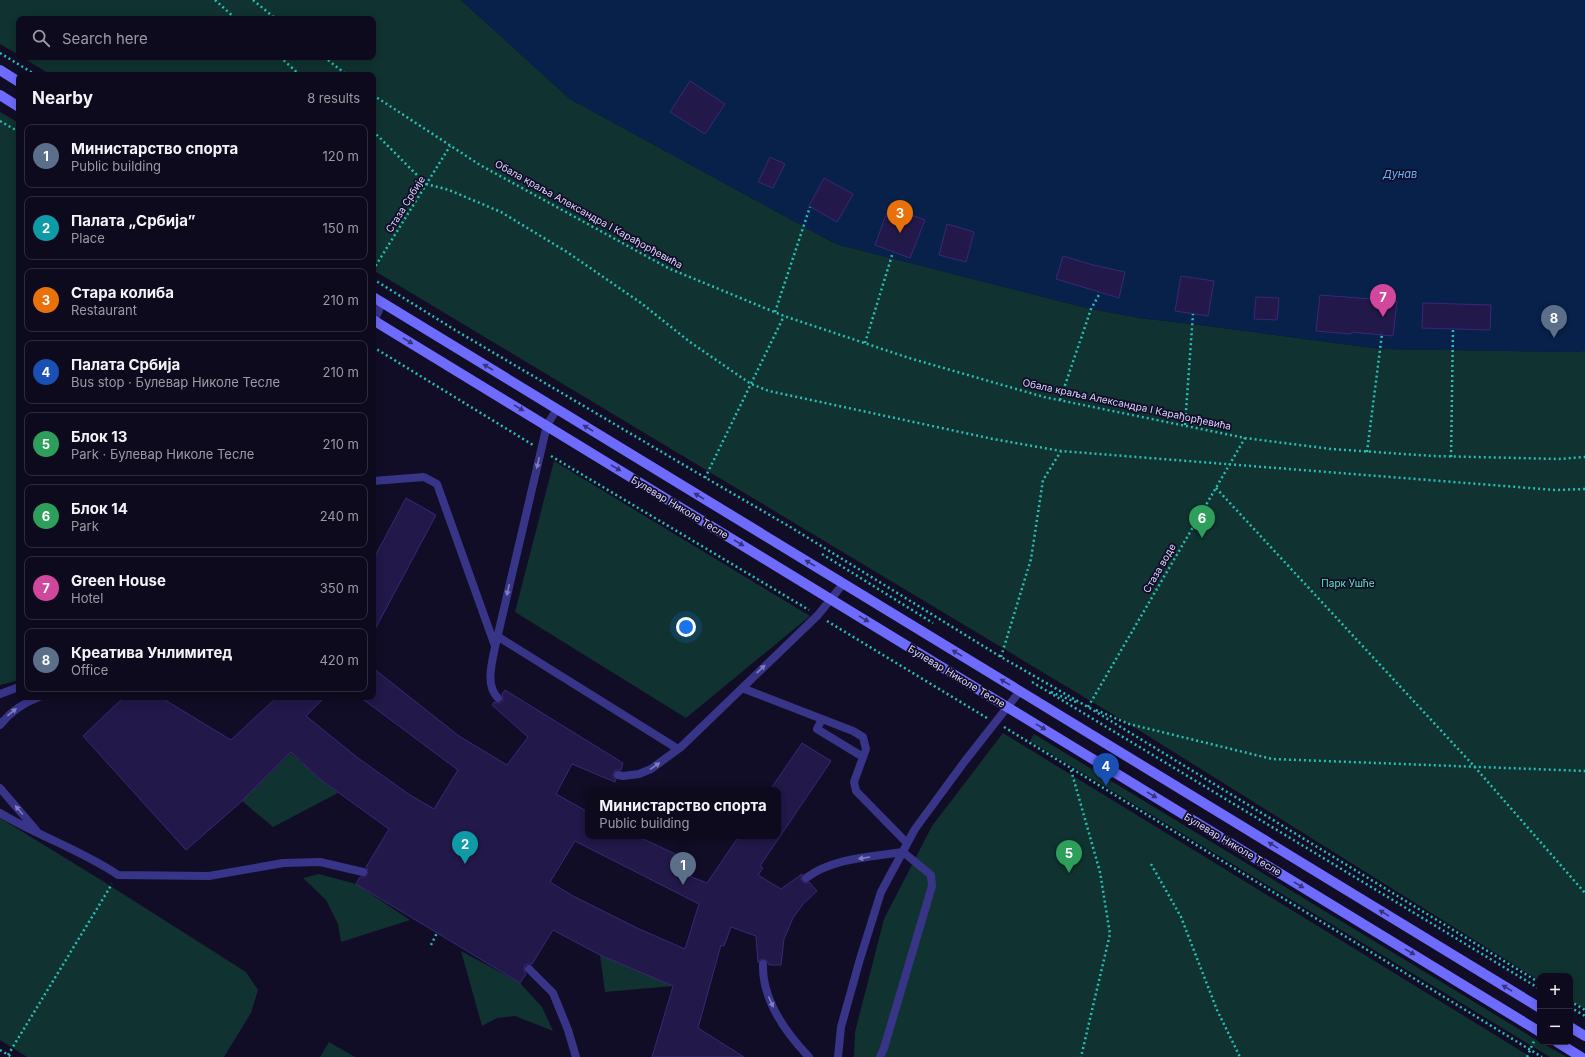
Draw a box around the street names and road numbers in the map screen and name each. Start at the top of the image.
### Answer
street label: Обала краља Александра I Карађорђевића [493,157,685,271]
street label: Стаза Србије [383,173,427,235]
street label: Обала краља Александра I Карађорђевића [1022,376,1232,432]
street label: Булевар Николе Тесле [629,473,731,541]
street label: Стаза воде [1140,541,1178,595]
street label: Булевар Николе Тесле [906,642,1008,710]
street label: Булевар Николе Тесле [1182,810,1284,878]

